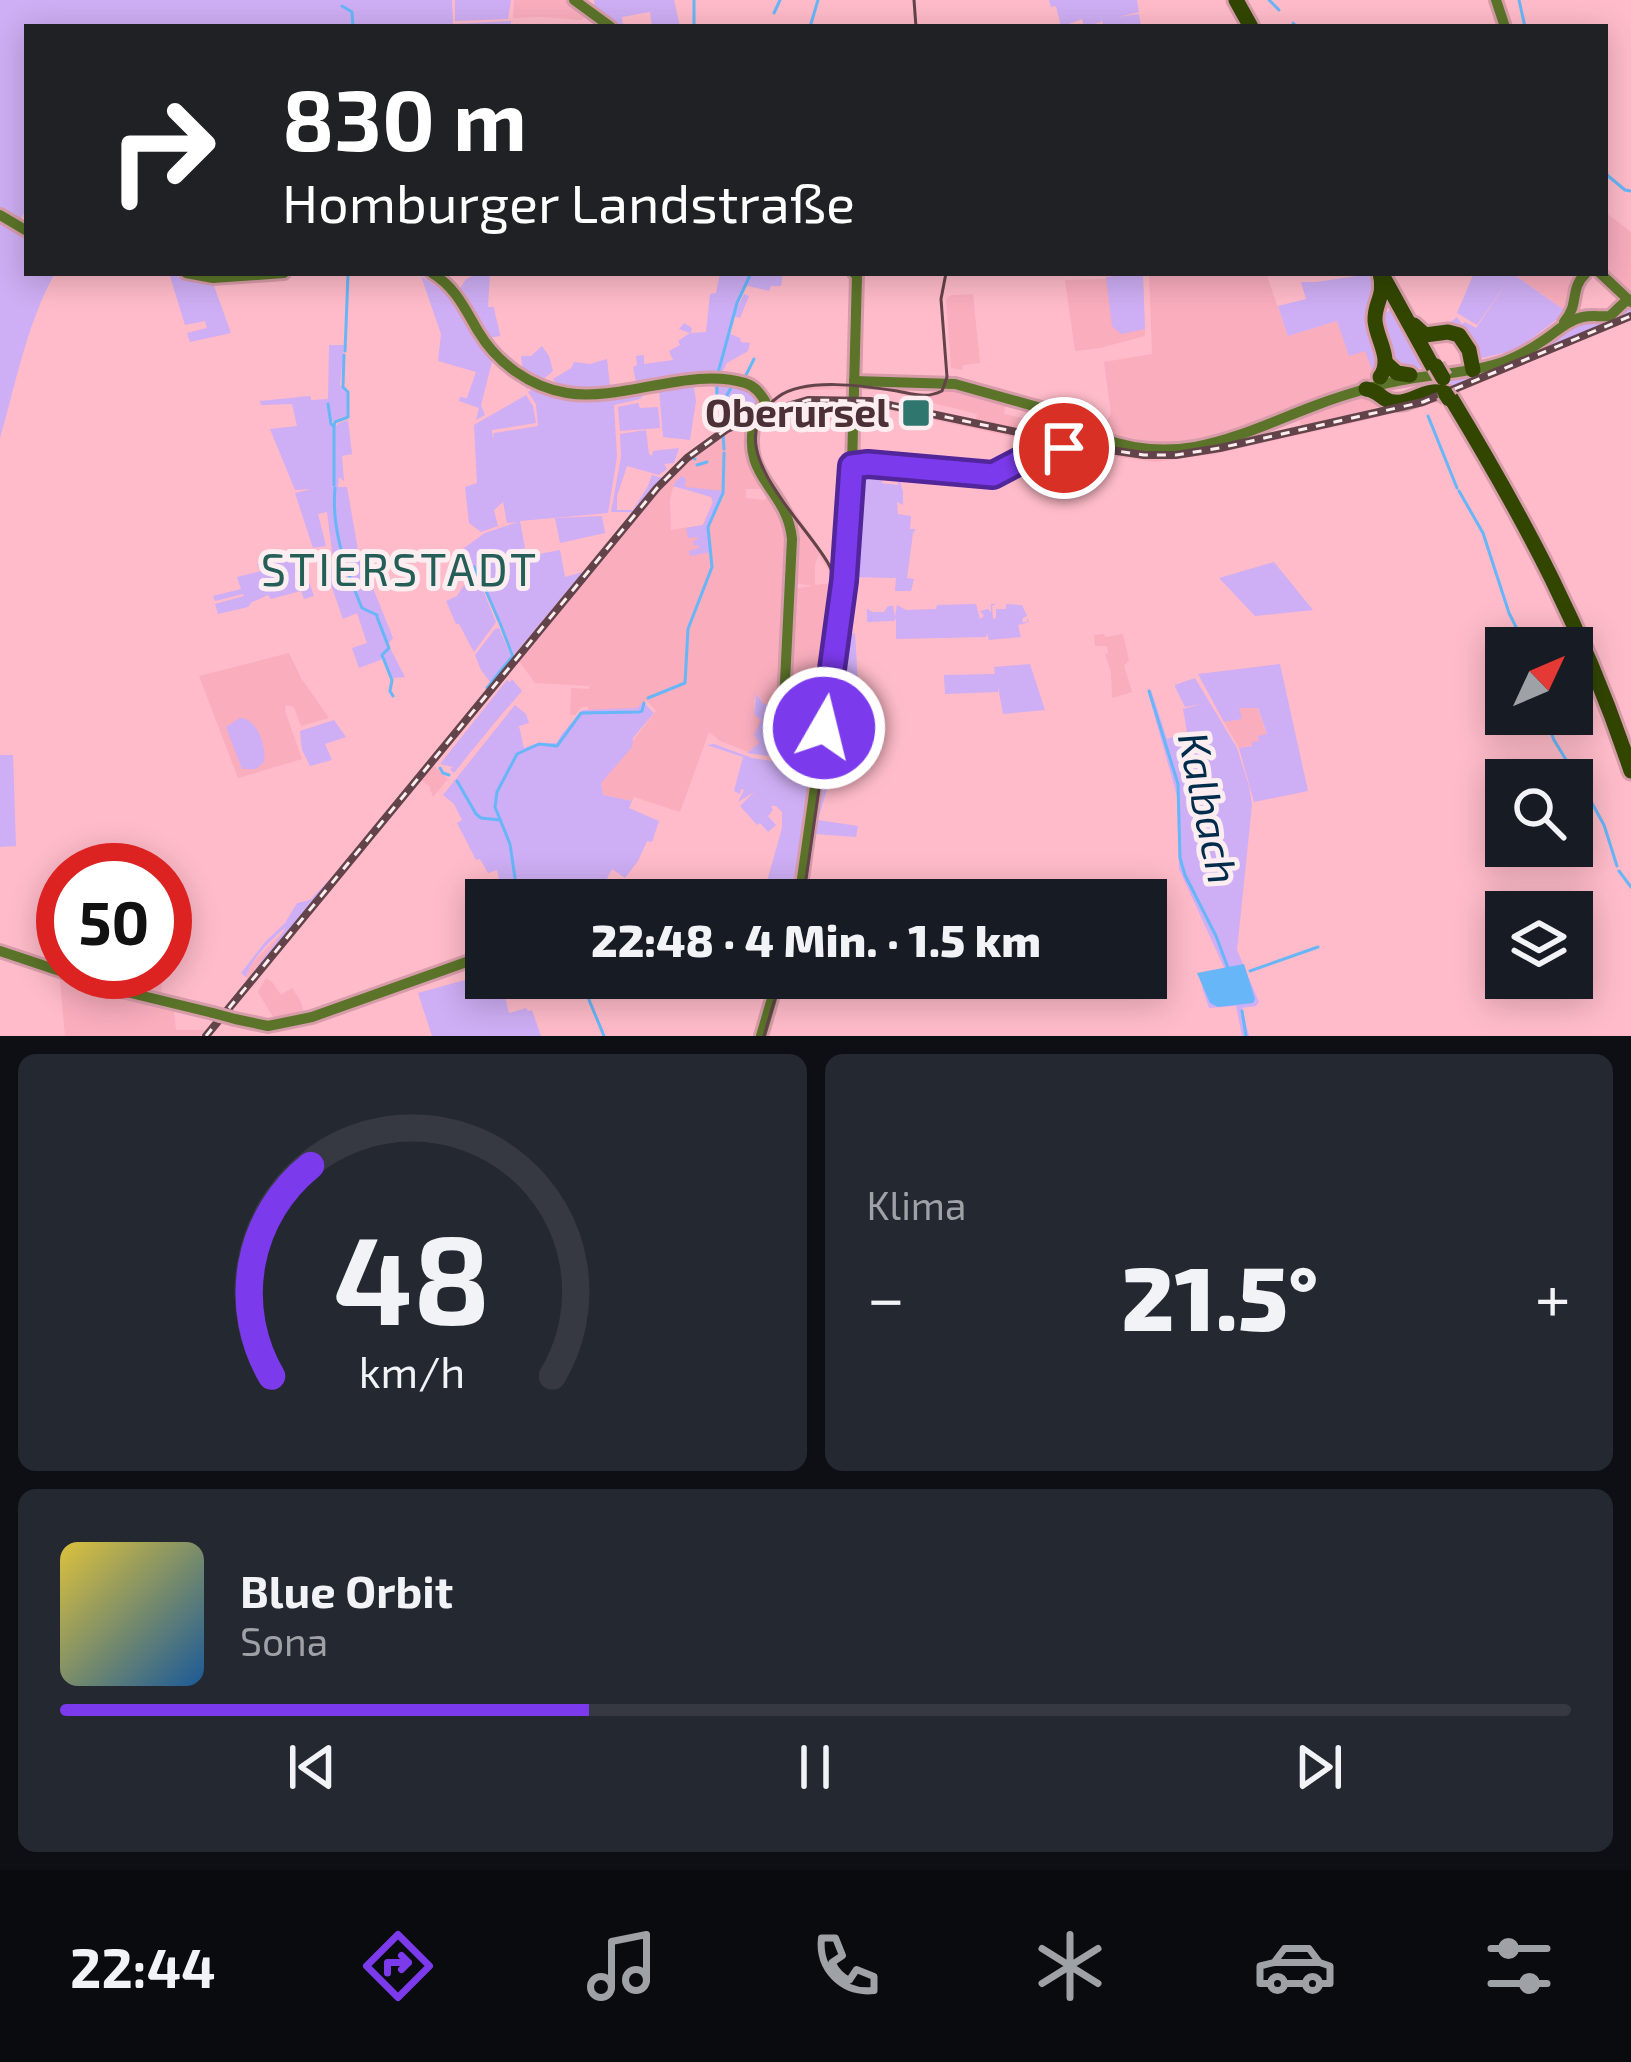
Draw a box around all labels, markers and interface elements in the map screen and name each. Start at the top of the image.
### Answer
text: 830 m [282,67,527,168]
icon: right [84,72,240,228]
text: Homburger Landstraße [282,169,855,234]
place label: Oberursel [705,388,889,435]
marker: Oberursel [900,397,932,429]
pin [1013,397,1115,499]
icon: arrive [1031,415,1097,481]
district label: STIERSTADT [261,541,539,595]
north arrow [1485,627,1593,735]
map controls [1485,627,1593,999]
position arrow [761,665,887,791]
water label: Kalbach [1170,727,1250,888]
button: search [1485,759,1593,867]
speed limit sign: 50 [36,843,192,999]
button: layers [1485,891,1593,999]
text: 22:48 · 4 Min. · 1.5 km [591,912,1041,966]
text: Klima [867,1181,966,1228]
text: 48 [334,1200,491,1350]
text: 21.5° [1121,1241,1318,1349]
text: − [867,1256,905,1335]
text: + [1535,1256,1571,1335]
text: km/h [359,1344,465,1396]
text: Blue Orbit [240,1563,453,1617]
text: Sona [240,1617,328,1664]
icon: previous [279,1734,345,1800]
icon: pause [782,1734,848,1800]
icon: next [1286,1734,1352,1800]
icon: directions [356,1924,440,2008]
icon: music [580,1924,664,2008]
icon: phone [804,1924,888,2008]
icon: climate [1028,1924,1112,2008]
icon: car [1253,1924,1337,2008]
icon: filters [1477,1924,1561,2008]
text: 22:44 [70,1934,216,1999]

